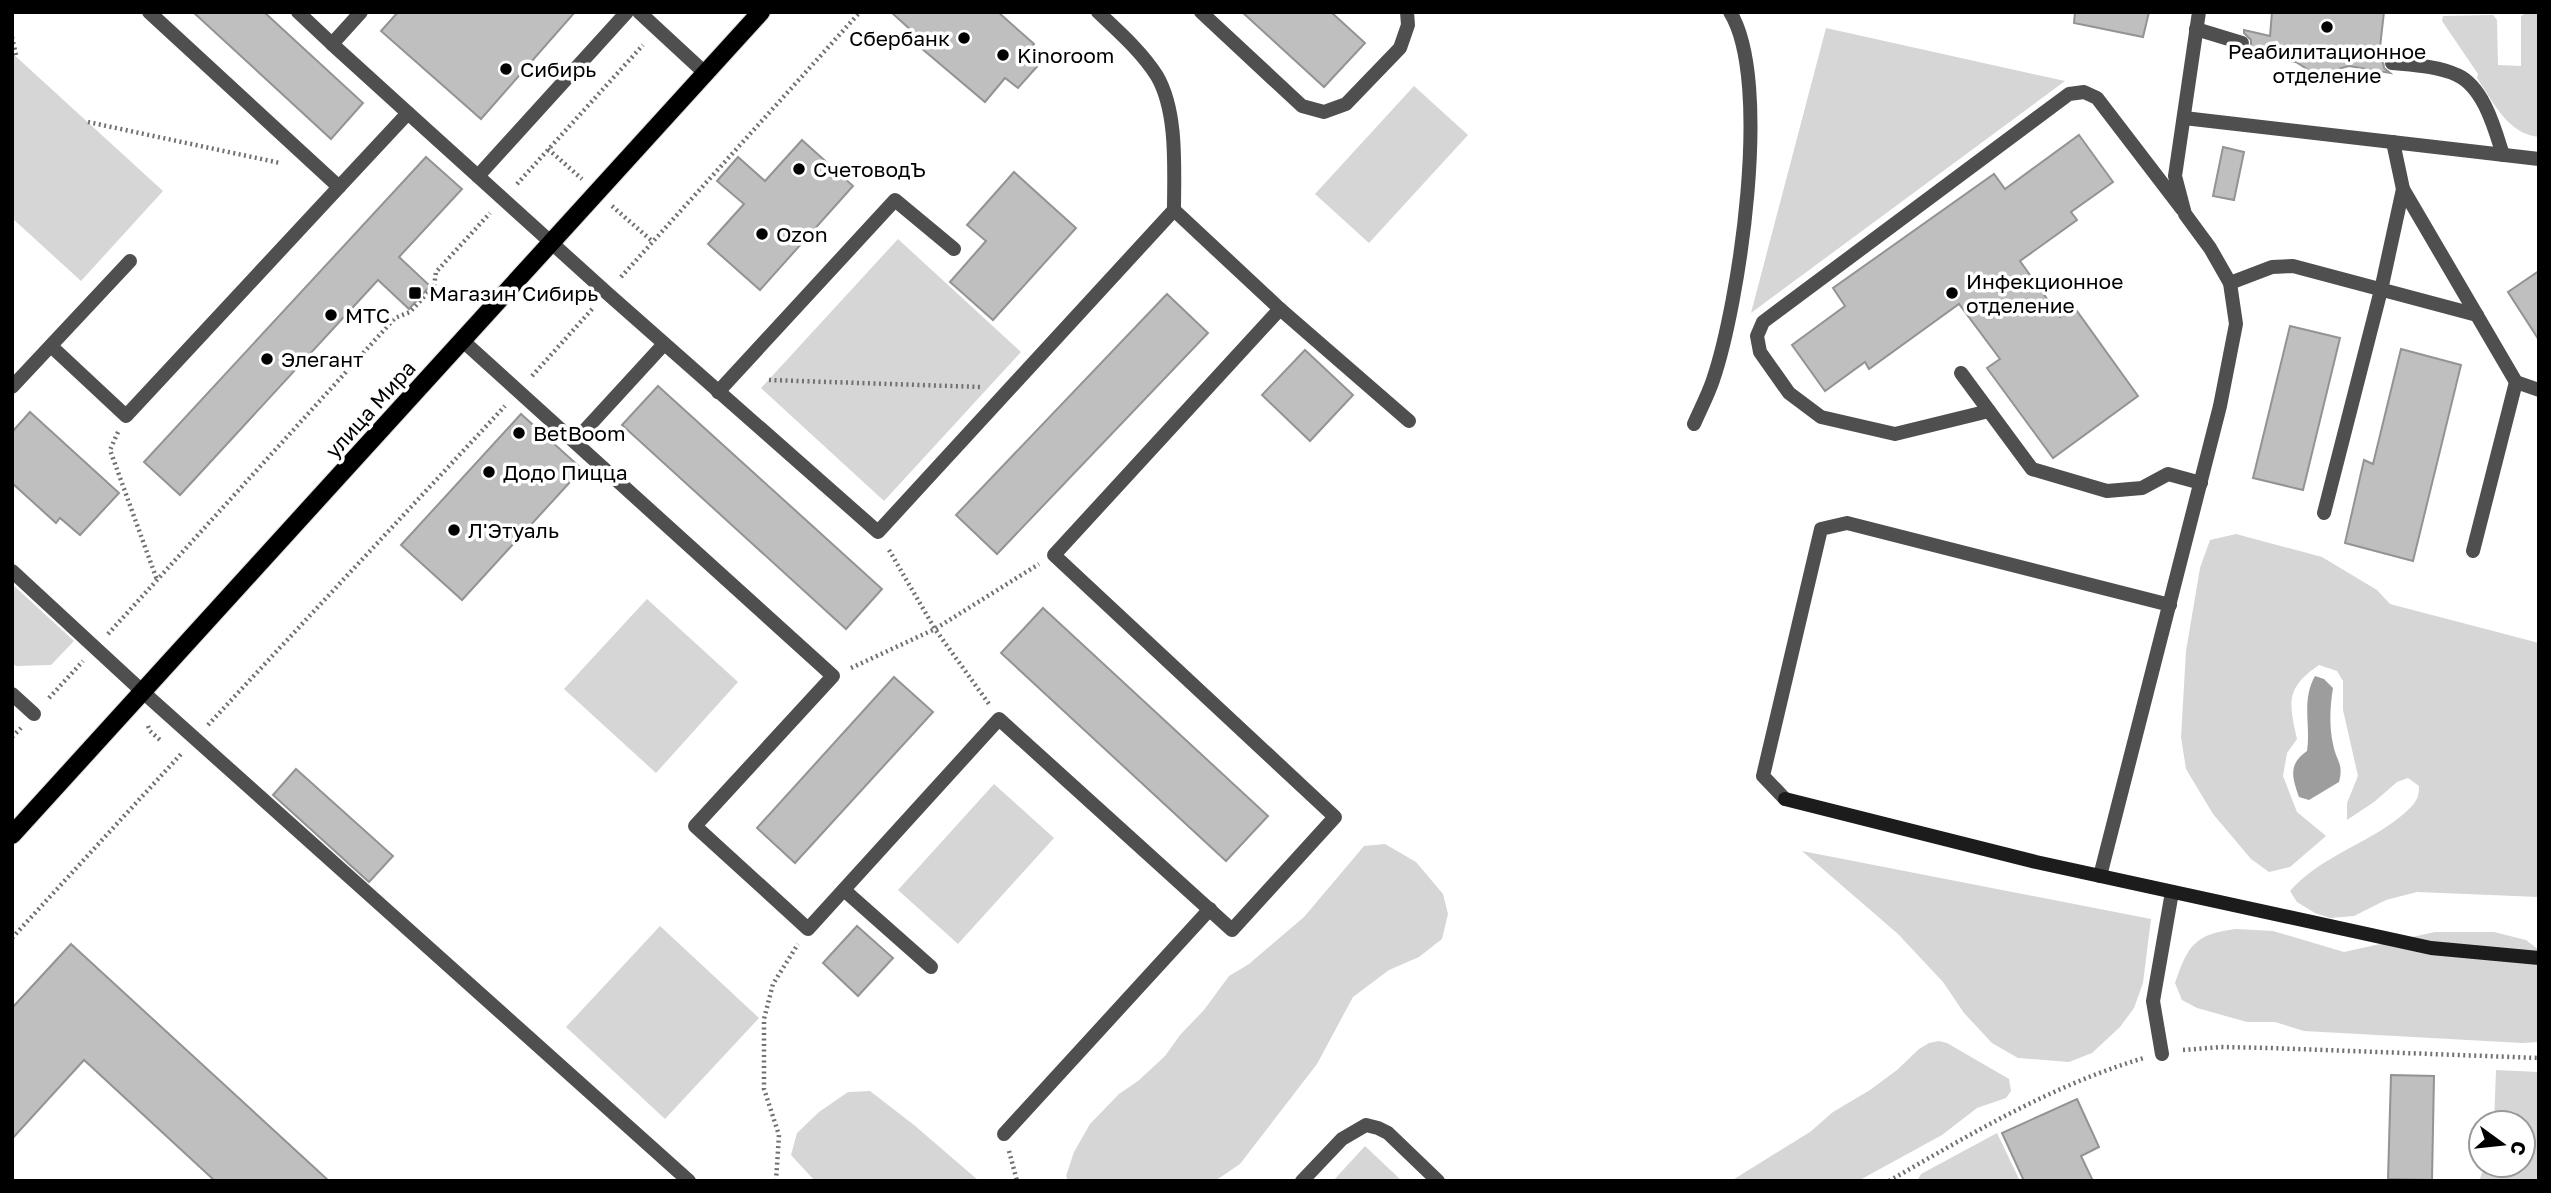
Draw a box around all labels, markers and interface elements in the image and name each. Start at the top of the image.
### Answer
marker: Реабилитационное отделение [2319,19,2335,35]
place label: Сбербанк [849,25,950,51]
marker: Сбербанк [956,30,972,46]
place label: Реабилитационное отделение [2228,38,2426,88]
place label: Kinoroom [1017,42,1114,68]
marker: Kinoroom [995,47,1011,63]
place label: Сибирь [520,56,596,82]
marker: Сибирь [498,61,514,77]
place label: СчетоводЪ [813,156,926,182]
marker: СчетоводЪ [791,161,807,177]
place label: Ozon [776,221,828,247]
marker: Ozon [754,226,770,242]
place label: Инфекционное отделение [1966,268,2123,318]
place label: Магазин Сибирь [429,280,598,306]
marker: Магазин Сибирь [407,285,423,301]
marker: Инфекционное отделение [1944,285,1960,301]
place label: МТС [345,302,390,328]
marker: МТС [323,307,339,323]
place label: Элегант [281,346,363,372]
marker: Элегант [259,351,275,367]
street label: улица Мира [319,355,421,463]
place label: BetBoom [533,420,626,446]
marker: BetBoom [511,425,527,441]
place label: Додо Пицца [503,459,628,485]
marker: Додо Пицца [481,464,497,480]
place label: Л'Этуаль [468,517,559,543]
marker: Л'Этуаль [446,522,462,538]
north arrow [2467,1109,2537,1179]
text: С [2506,1139,2532,1158]

